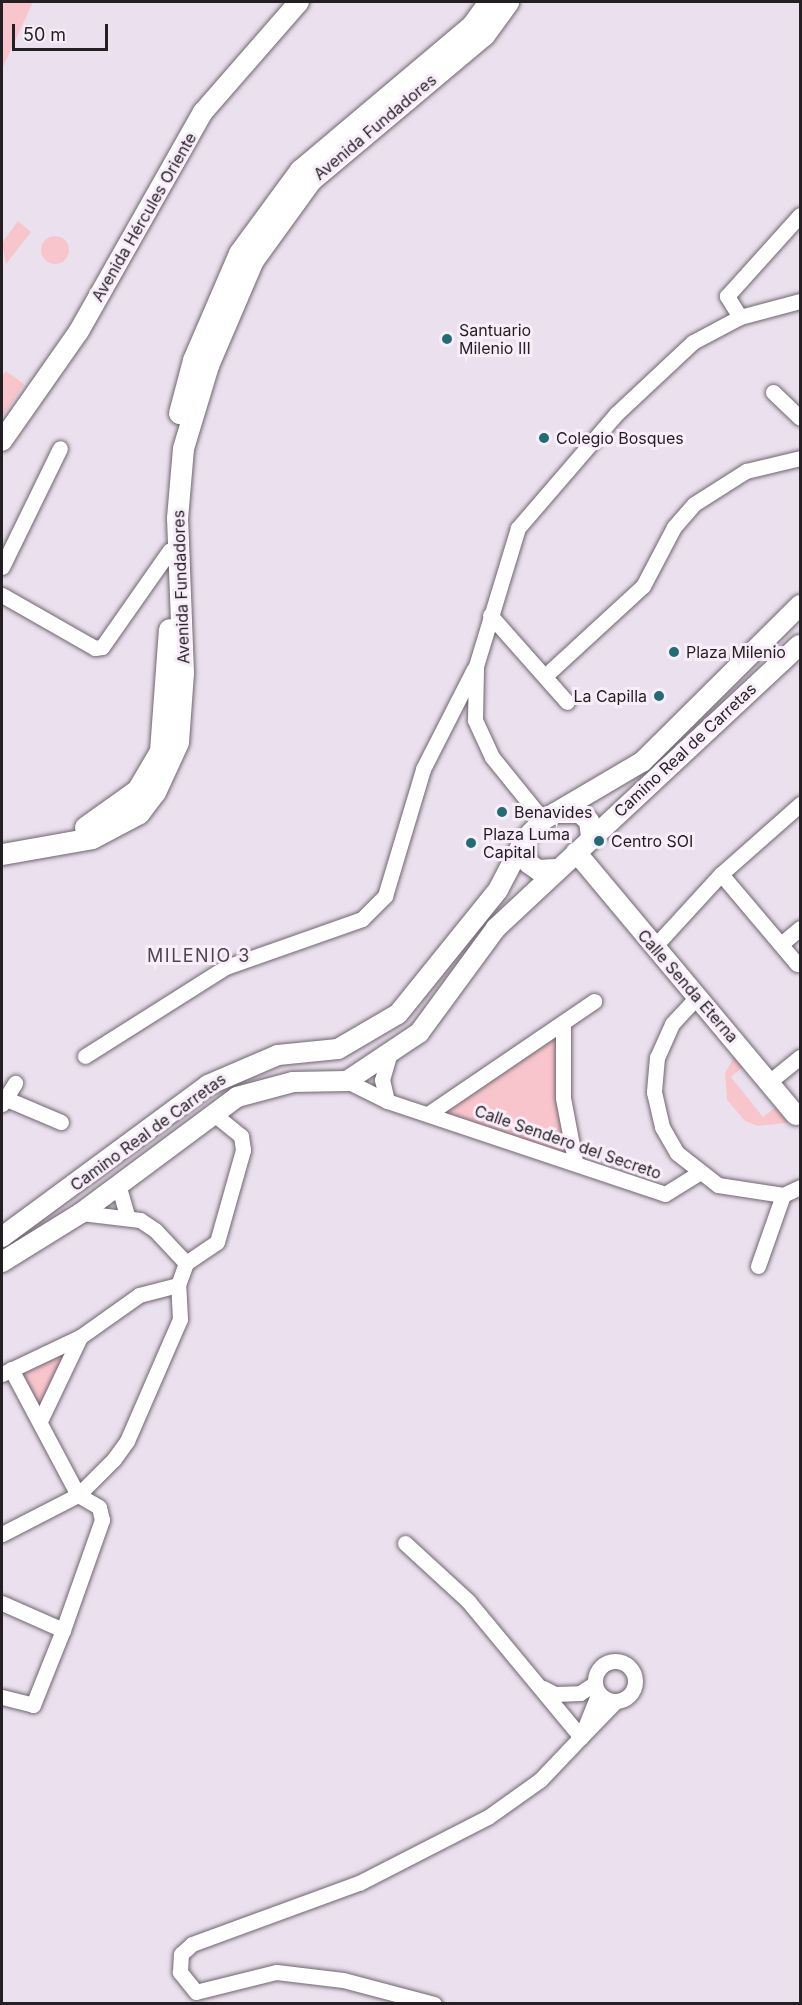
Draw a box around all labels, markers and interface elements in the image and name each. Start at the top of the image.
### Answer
scale bar [15,12,111,50]
text: 50 m [23,24,66,45]
street label: Avenida Fundadores [310,70,440,184]
street label: Avenida Hércules Oriente [88,129,200,305]
place label: Santuario Milenio III [459,320,531,358]
marker: Santuario Milenio III [440,332,454,346]
place label: Colegio Bosques [556,428,684,448]
marker: Colegio Bosques [537,431,551,445]
street label: Avenida Fundadores [169,510,193,664]
place label: Plaza Milenio [686,642,786,662]
marker: Plaza Milenio [667,645,681,659]
street label: Camino Real de Carretas [610,679,760,821]
place label: La Capilla [573,686,647,706]
marker: La Capilla [652,689,666,703]
place label: Benavides [514,802,592,822]
marker: Benavides [495,805,509,819]
place label: Plaza Luma Capital [483,824,570,862]
place label: Centro SOI [611,831,693,851]
marker: Centro SOI [592,834,606,848]
marker: Plaza Luma Capital [464,836,478,850]
street label: Calle Senda Eterna [634,926,742,1046]
district label: MILENIO 3 [147,945,251,967]
street label: Camino Real de Carretas [67,1069,229,1195]
street label: Calle Sendero del Secreto [472,1101,664,1183]

